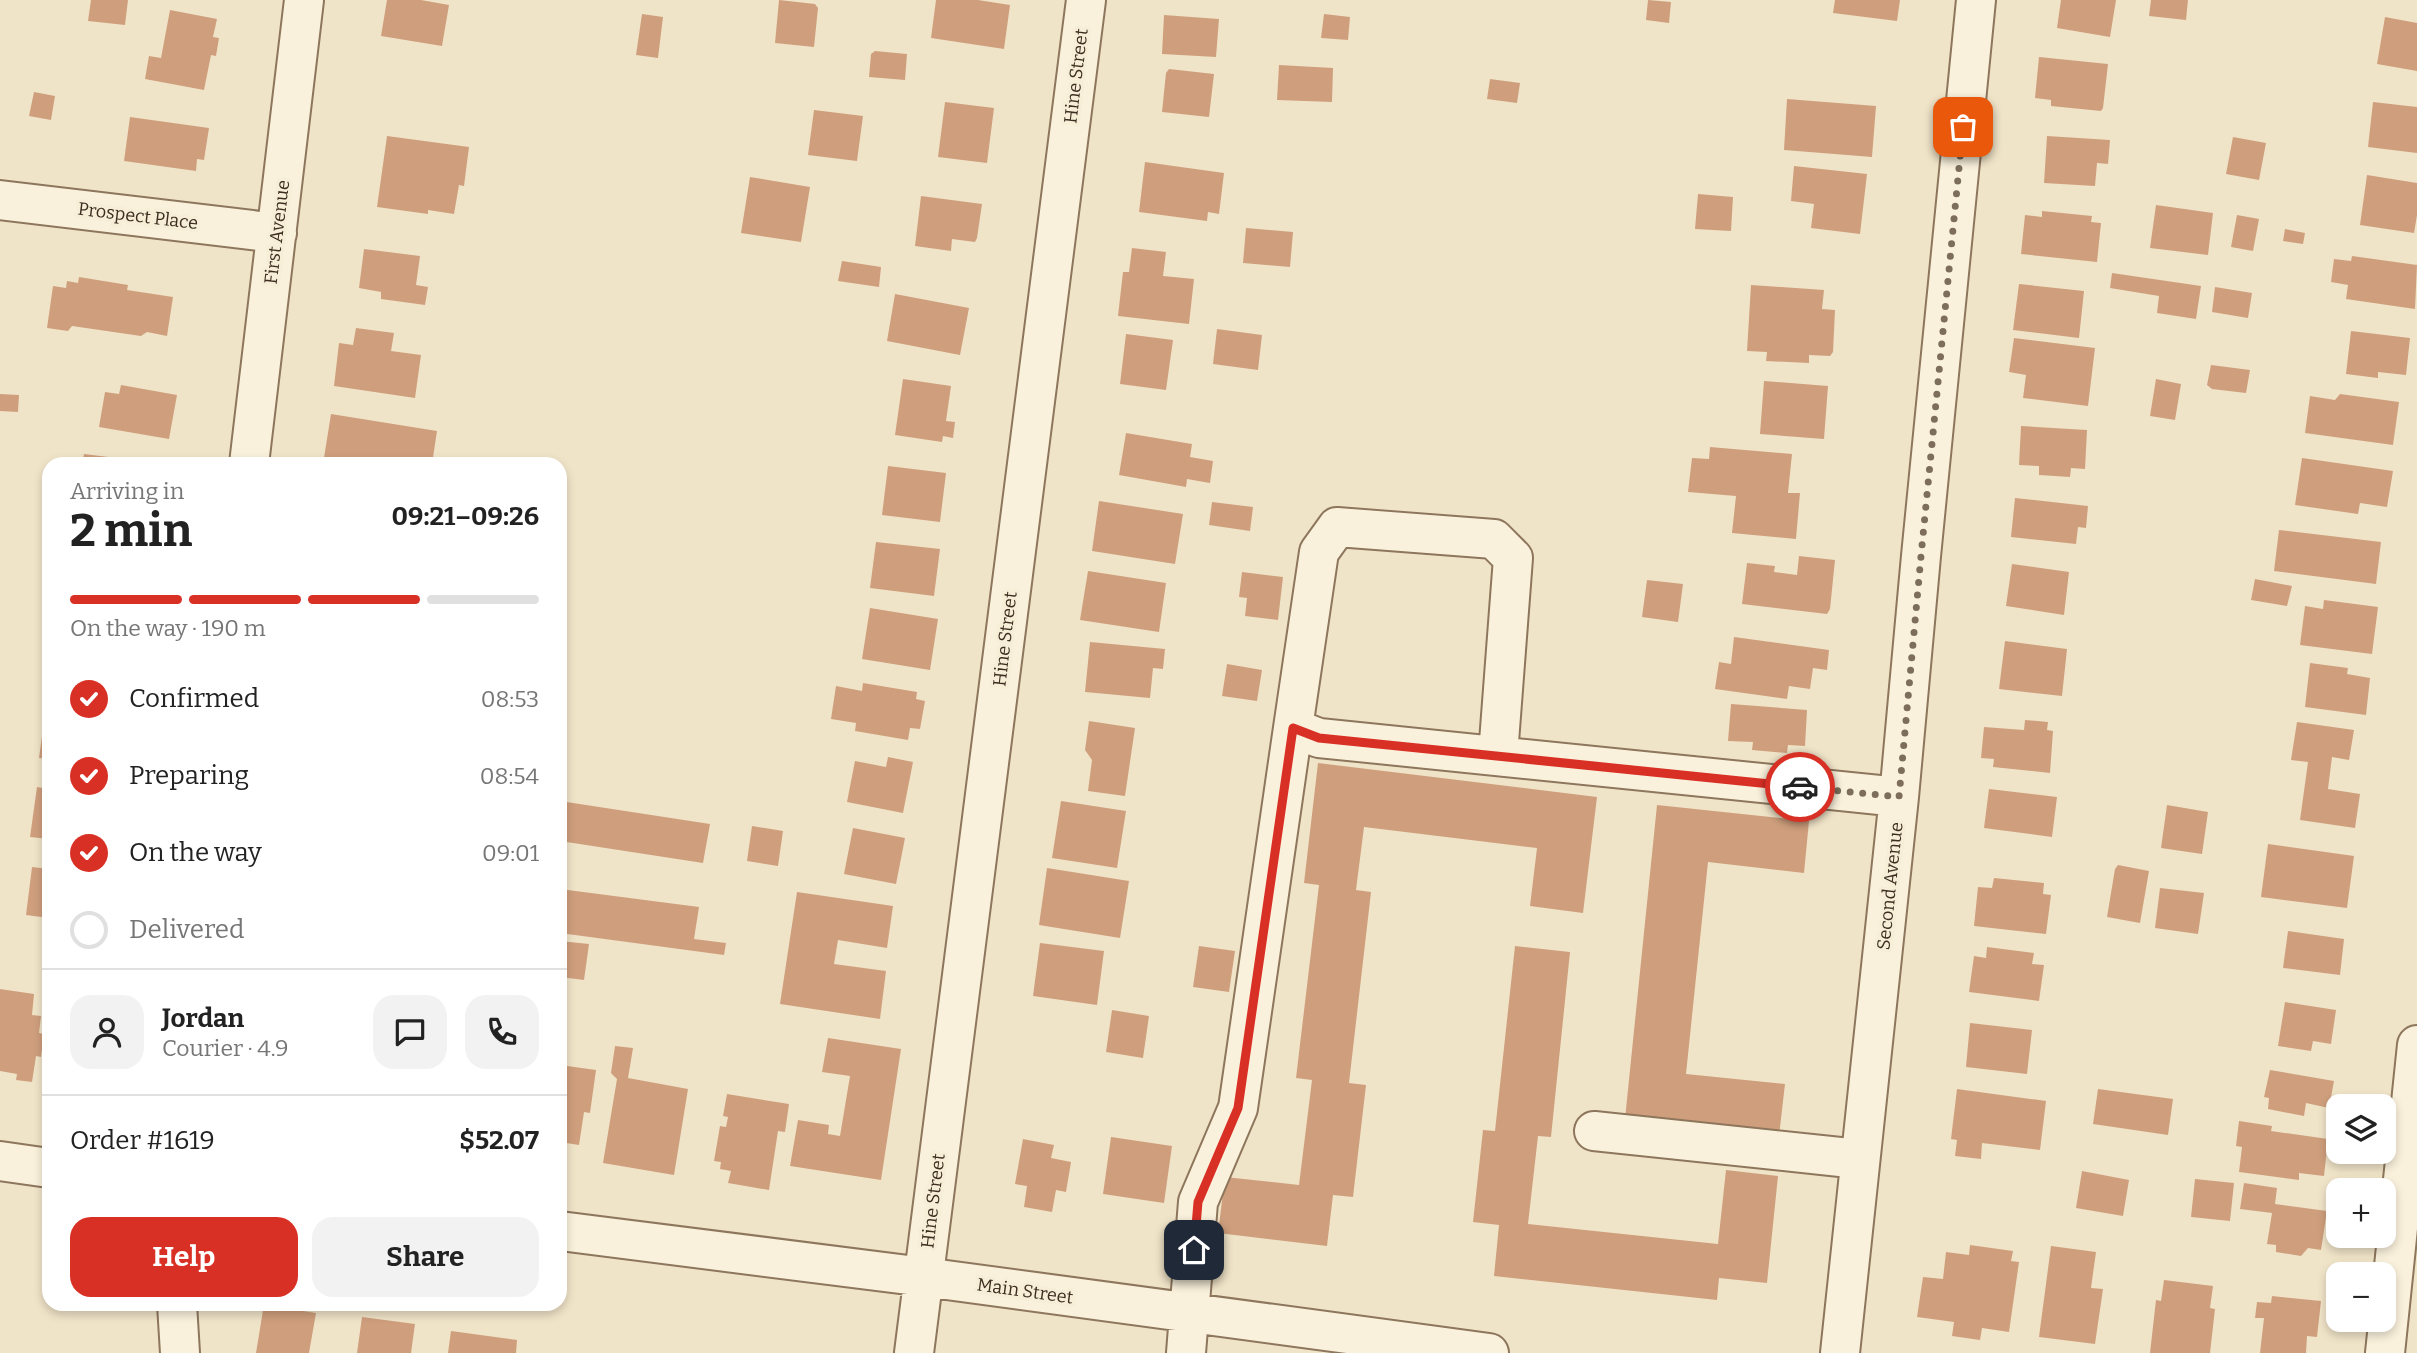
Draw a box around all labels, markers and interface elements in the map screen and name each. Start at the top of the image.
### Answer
street label: Hine Street [1059,27,1093,125]
pin [1933,97,1993,157]
icon: bag [1944,108,1982,146]
street label: First Avenue [260,179,294,285]
street label: Prospect Place [77,198,199,234]
text: Arriving in [70,477,184,505]
text: 09:21–09:26 [392,501,539,532]
text: 2 min [70,503,192,558]
street label: Hine Street [988,590,1022,688]
text: On the way · 190 m [70,614,266,642]
icon: check [70,680,108,718]
text: Confirmed [129,683,259,714]
text: 08:53 [481,685,539,713]
courier [1765,752,1835,822]
icon: check [70,757,108,795]
text: Preparing [129,760,249,791]
text: 08:54 [480,762,539,790]
icon: car [1781,768,1819,806]
street label: Second Avenue [1872,821,1908,951]
icon: check [70,834,108,872]
text: On the way [129,837,262,868]
text: 09:01 [482,839,539,867]
text: Delivered [129,914,244,945]
button: person [70,995,144,1069]
button: chat [373,995,447,1069]
button: phone [465,995,539,1069]
text: Jordan [162,1003,244,1034]
text: Courier · 4.9 [162,1034,289,1062]
map controls [2326,1094,2396,1332]
button: layers [2326,1094,2396,1164]
text: Order #1619 [70,1125,215,1156]
text: $52.07 [459,1125,539,1156]
street label: Hine Street [916,1152,950,1250]
button: + [2326,1178,2396,1248]
button: Help [70,1217,298,1297]
button: Share [312,1217,539,1297]
pin [1164,1220,1224,1280]
icon: home [1175,1231,1213,1269]
button: − [2326,1262,2396,1332]
street label: Main Street [976,1273,1075,1309]

